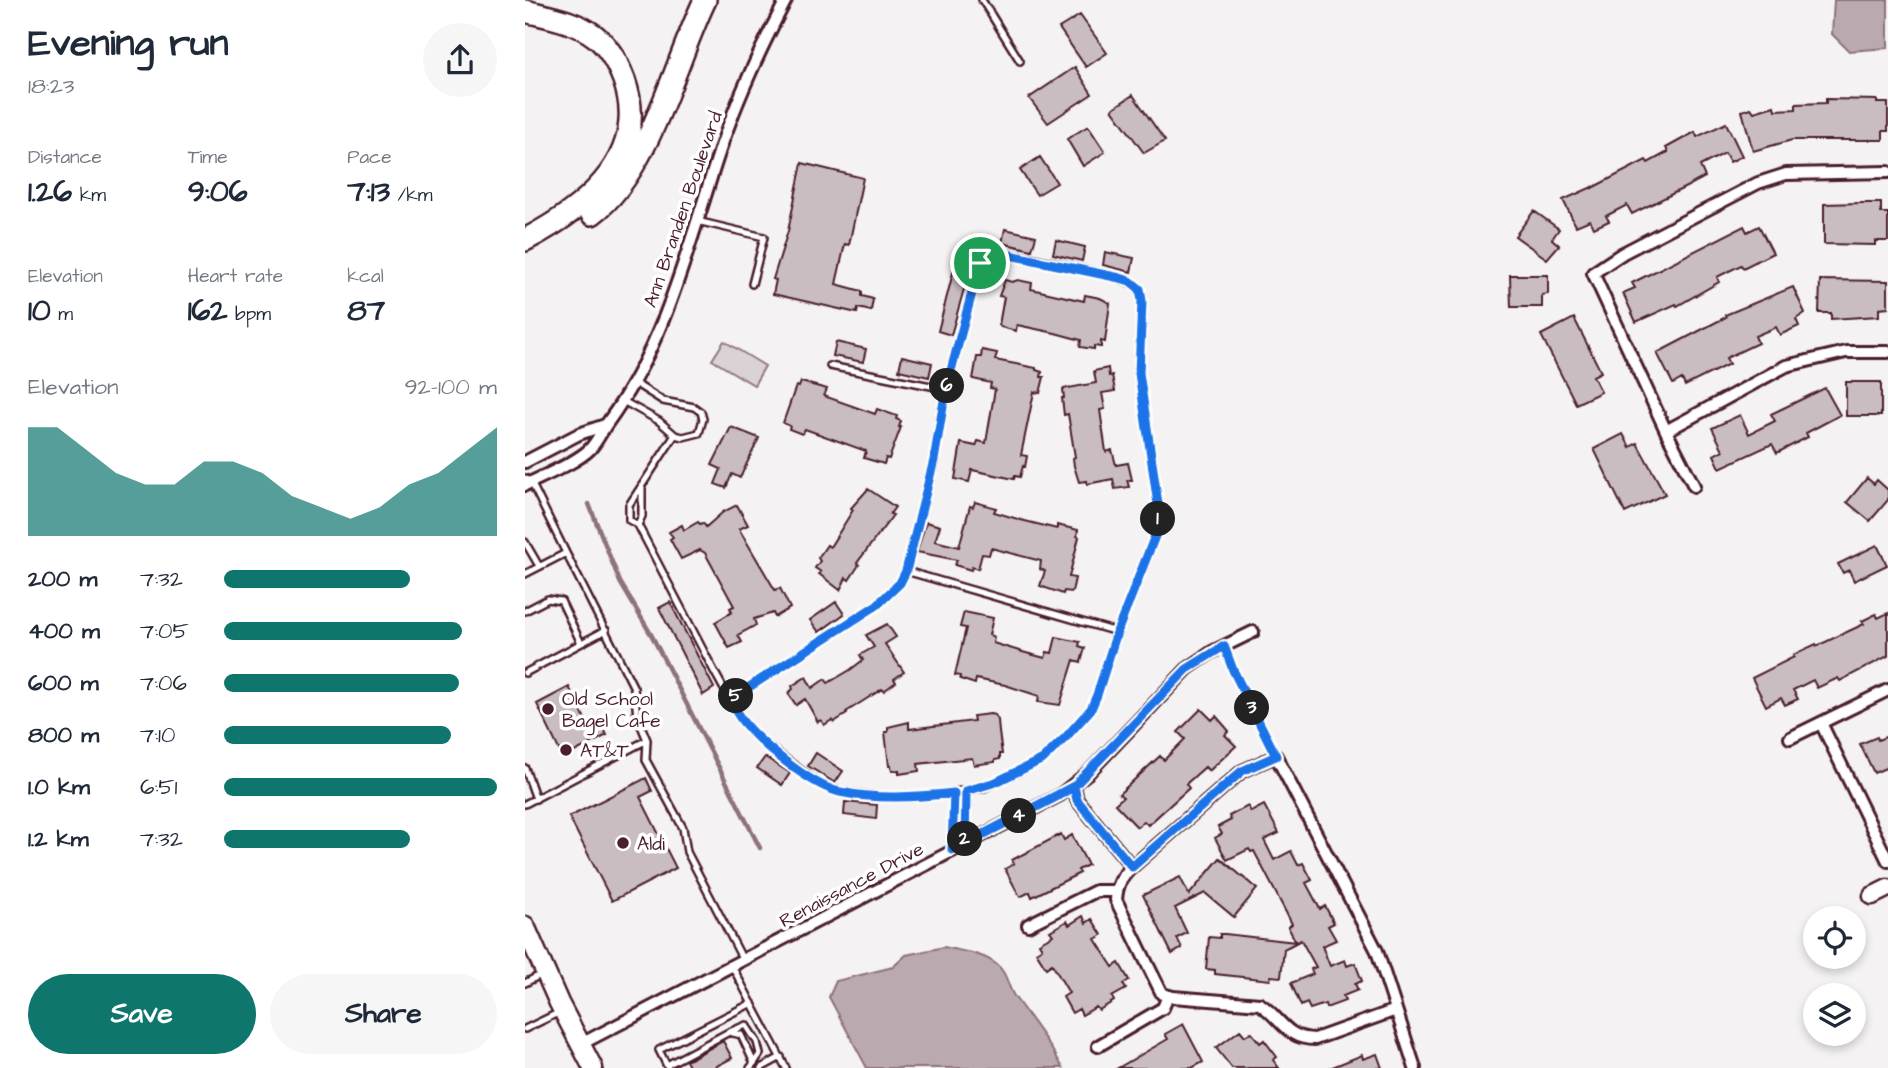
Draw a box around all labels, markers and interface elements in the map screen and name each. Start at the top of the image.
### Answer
text: Evening run [28,18,229,70]
button: share [423,23,497,97]
text: 18:23 [28,70,75,102]
street label: Ann Branden Boulevard [637,107,730,311]
text: Distance [28,144,102,171]
text: Time [188,144,227,171]
text: Pace [347,144,391,171]
text: 1.26 [28,171,72,213]
text: 9:06 [188,171,247,213]
text: 7:13 [347,171,390,213]
text: km [72,182,106,209]
text: /km [390,182,433,209]
pin [950,233,1010,293]
icon: arrive [961,244,999,282]
text: Elevation [28,263,103,290]
text: Heart rate [188,263,283,290]
text: kcal [347,263,384,290]
text: 10 [28,290,51,332]
text: 162 [188,290,227,332]
text: 87 [347,290,385,332]
text: m [51,301,73,328]
text: bpm [227,301,271,328]
pin: 6 [929,368,965,404]
text: Elevation [28,371,119,403]
text: 92–100 m [405,371,497,403]
text: 6 [941,372,952,399]
pin: 1 [1141,502,1175,536]
text: 1 [1156,505,1159,532]
text: 200 m [28,563,97,595]
text: 7:32 [140,563,183,595]
text: 400 m [28,615,100,647]
text: 7:05 [140,615,189,647]
text: 600 m [28,667,99,699]
text: 7:06 [140,667,187,699]
pin: 5 [719,678,753,714]
text: 5 [729,682,742,709]
place label: Old School Bagel Cafe [562,686,661,736]
pin: 3 [1235,690,1269,726]
text: 3 [1247,694,1256,721]
marker: Old School Bagel Cafe [540,701,556,717]
text: 800 m [28,719,99,751]
text: 7:10 [140,719,175,751]
place label: AT&T [580,738,629,765]
marker: AT&T [558,742,574,758]
text: 1.0 km [28,771,90,803]
text: 6:51 [140,771,178,803]
pin: 4 [1001,798,1037,834]
text: 4 [1012,802,1025,829]
pin: 2 [947,822,983,856]
text: 1.2 km [28,823,89,855]
text: 7:32 [140,823,183,855]
text: 2 [959,825,970,852]
place label: Aldi [637,831,665,858]
marker: Aldi [615,835,631,851]
street label: Renaissance Drive [775,836,929,935]
map controls [1803,906,1866,1046]
button: locate [1803,906,1866,969]
button: Save [28,974,256,1054]
button: Share [270,974,497,1054]
button: layers [1803,983,1866,1046]

